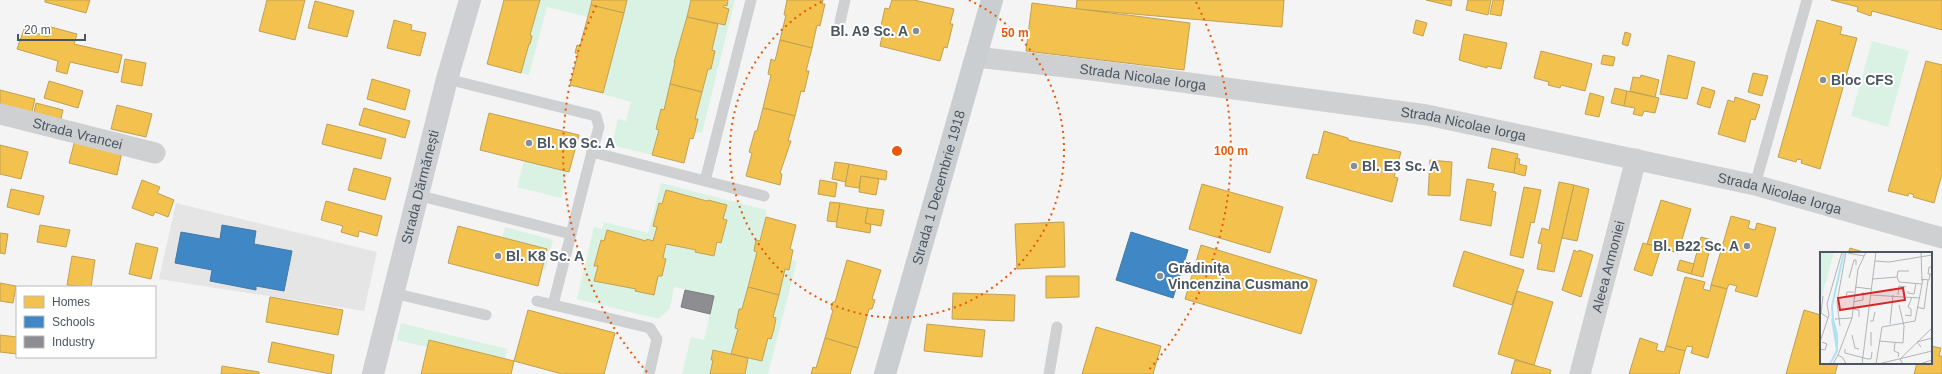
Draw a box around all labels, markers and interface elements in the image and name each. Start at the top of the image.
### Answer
scale bar [18,16,85,42]
text: 20 m [24,23,51,37]
place label: Bl. A9 Sc. A [830,23,908,39]
marker: Bl. A9 Sc. A [911,26,921,36]
text: 50 m [1001,26,1029,40]
street label: Strada Nicolae Iorga [1079,61,1207,93]
place label: Bloc CFS [1831,72,1893,88]
marker: Bloc CFS [1818,75,1828,85]
street label: Strada Nicolae Iorga [1400,104,1528,144]
street label: Strada 1 Decembrie 1918 [909,108,968,266]
street label: Strada Vrancei [31,115,124,153]
street label: Strada Dărmănești [398,128,442,245]
place label: Bl. K9 Sc. A [537,135,615,151]
marker: Bl. K9 Sc. A [524,138,534,148]
centre of rings [890,144,904,158]
text: 100 m [1214,144,1248,158]
place label: Bl. E3 Sc. A [1362,158,1439,174]
marker: Bl. E3 Sc. A [1349,161,1359,171]
street label: Strada Nicolae Iorga [1716,169,1844,217]
street label: Aleea Armoniei [1588,219,1628,314]
place label: Bl. B22 Sc. A [1653,238,1739,254]
marker: Bl. B22 Sc. A [1742,241,1752,251]
place label: Bl. K8 Sc. A [506,248,584,264]
marker: Bl. K8 Sc. A [493,251,503,261]
inset map [1820,252,1932,364]
place label: Grădinița Vincenzina Cusmano [1168,260,1309,292]
marker: Grădinița Vincenzina Cusmano [1155,271,1165,281]
legend [16,286,156,358]
text: Homes [52,295,90,309]
text: Schools [52,315,95,329]
text: Industry [52,335,95,349]

